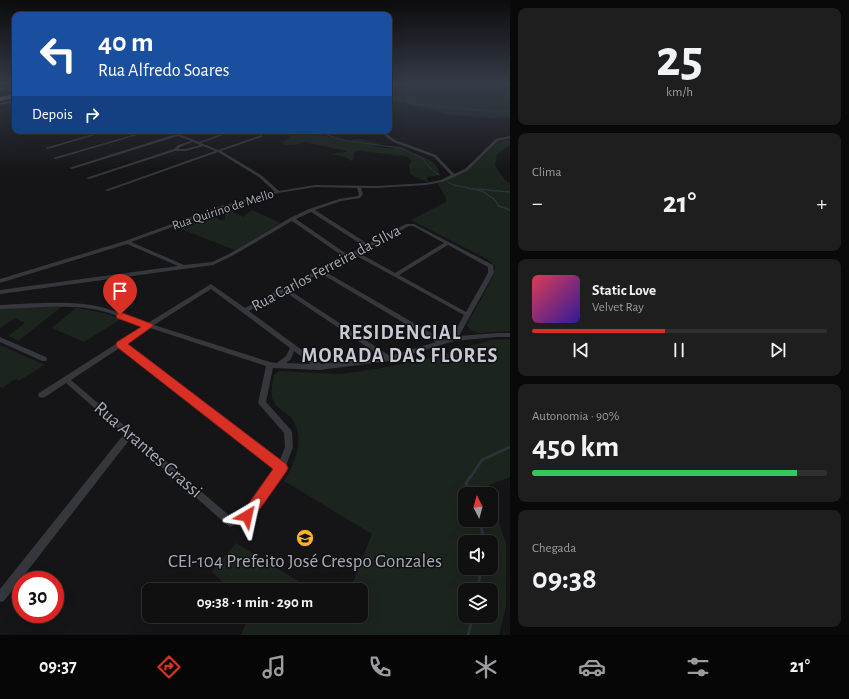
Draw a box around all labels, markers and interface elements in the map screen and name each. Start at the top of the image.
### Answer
icon: left [32,28,84,80]
text: 40 m [98,29,154,57]
text: 25 [656,33,703,85]
text: Rua Alfredo Soares [98,62,230,80]
text: km/h [666,86,693,99]
icon: right [81,104,103,126]
text: Depois [32,107,73,122]
text: Clima [532,166,562,179]
street label: Rua Quirino de Mello [171,187,275,233]
text: 21° [663,188,696,218]
text: − [532,192,543,214]
text: + [816,192,827,214]
street label: Rua Carlos Ferreira da SIlva [249,222,403,314]
pin [103,274,137,315]
icon: arrive [109,280,131,302]
text: Static Love [592,283,656,298]
text: Velvet Ray [592,301,644,314]
district label: RESIDENCIAL MORADA DAS FLORES [302,323,498,366]
icon: previous [570,339,592,361]
icon: pause [668,339,690,361]
icon: next [767,339,789,361]
street label: Rua Arantes Grassi [90,398,206,502]
text: Autonomia · 90% [532,410,620,423]
text: 450 km [532,432,619,462]
north arrow [458,487,498,527]
map controls [458,487,498,623]
position arrow [226,495,268,537]
school or university icon: CEI-104 Prefeito José Crespo Gonzales [295,528,315,548]
button: sound [458,535,498,575]
text: Chegada [532,542,576,555]
place label: CEI-104 Prefeito José Crespo Gonzales [168,552,442,571]
text: 09:38 [532,564,597,594]
speed limit sign: 30 [12,571,64,623]
button: layers [458,583,498,623]
text: 09:38 · 1 min · 290 m [197,595,313,610]
icon: directions [155,653,183,681]
icon: music [260,653,288,681]
icon: phone [366,653,394,681]
icon: climate [472,653,500,681]
icon: car [578,653,606,681]
icon: filters [684,653,712,681]
text: 09:37 [39,658,77,676]
text: 21° [790,658,810,676]

